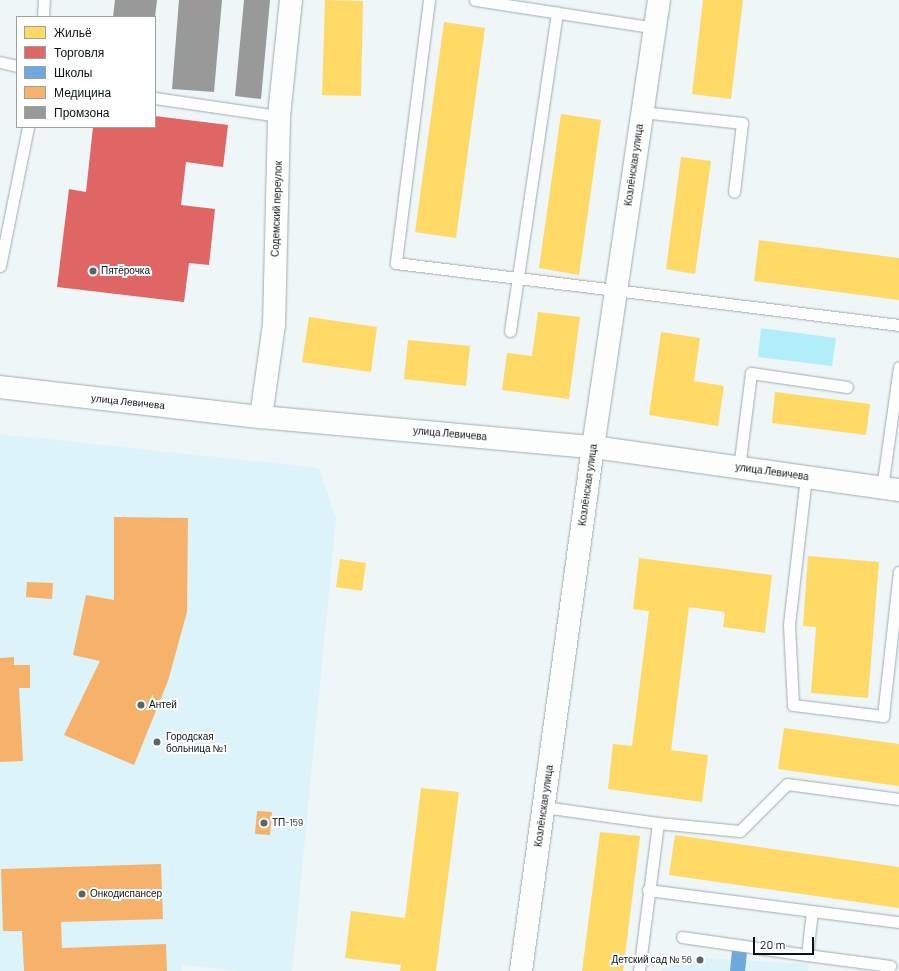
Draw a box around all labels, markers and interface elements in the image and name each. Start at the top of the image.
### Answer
legend [16,16,156,128]
text: Жильё [54,25,92,39]
text: Торговля [54,45,104,59]
text: Школы [54,65,92,79]
text: Медицина [54,85,111,99]
text: Промзона [54,105,109,119]
street label: Козлёнская улица [622,123,646,207]
street label: Содемский переулок [269,161,285,257]
place label: Пятёрочка [101,265,150,277]
marker: Пятёрочка [88,266,98,276]
street label: улица Левичева [91,392,165,412]
street label: улица Левичева [413,425,487,443]
street label: Козлёнская улица [576,443,600,527]
street label: улица Левичева [735,461,809,483]
place label: Антей [149,699,177,711]
marker: Антей [136,700,146,710]
place label: Городская больница №1 [166,730,227,754]
marker: Городская больница №1 [151,736,163,748]
street label: Козлёнская улица [532,764,556,848]
place label: ТП-159 [272,817,303,829]
marker: ТП-159 [259,818,269,828]
place label: Онкодиспансер [90,888,162,900]
marker: Онкодиспансер [77,889,87,899]
scale bar [755,929,816,955]
text: 20 m [760,937,786,951]
place label: Детский сад № 56 [612,954,692,966]
marker: Детский сад № 56 [695,955,705,965]

